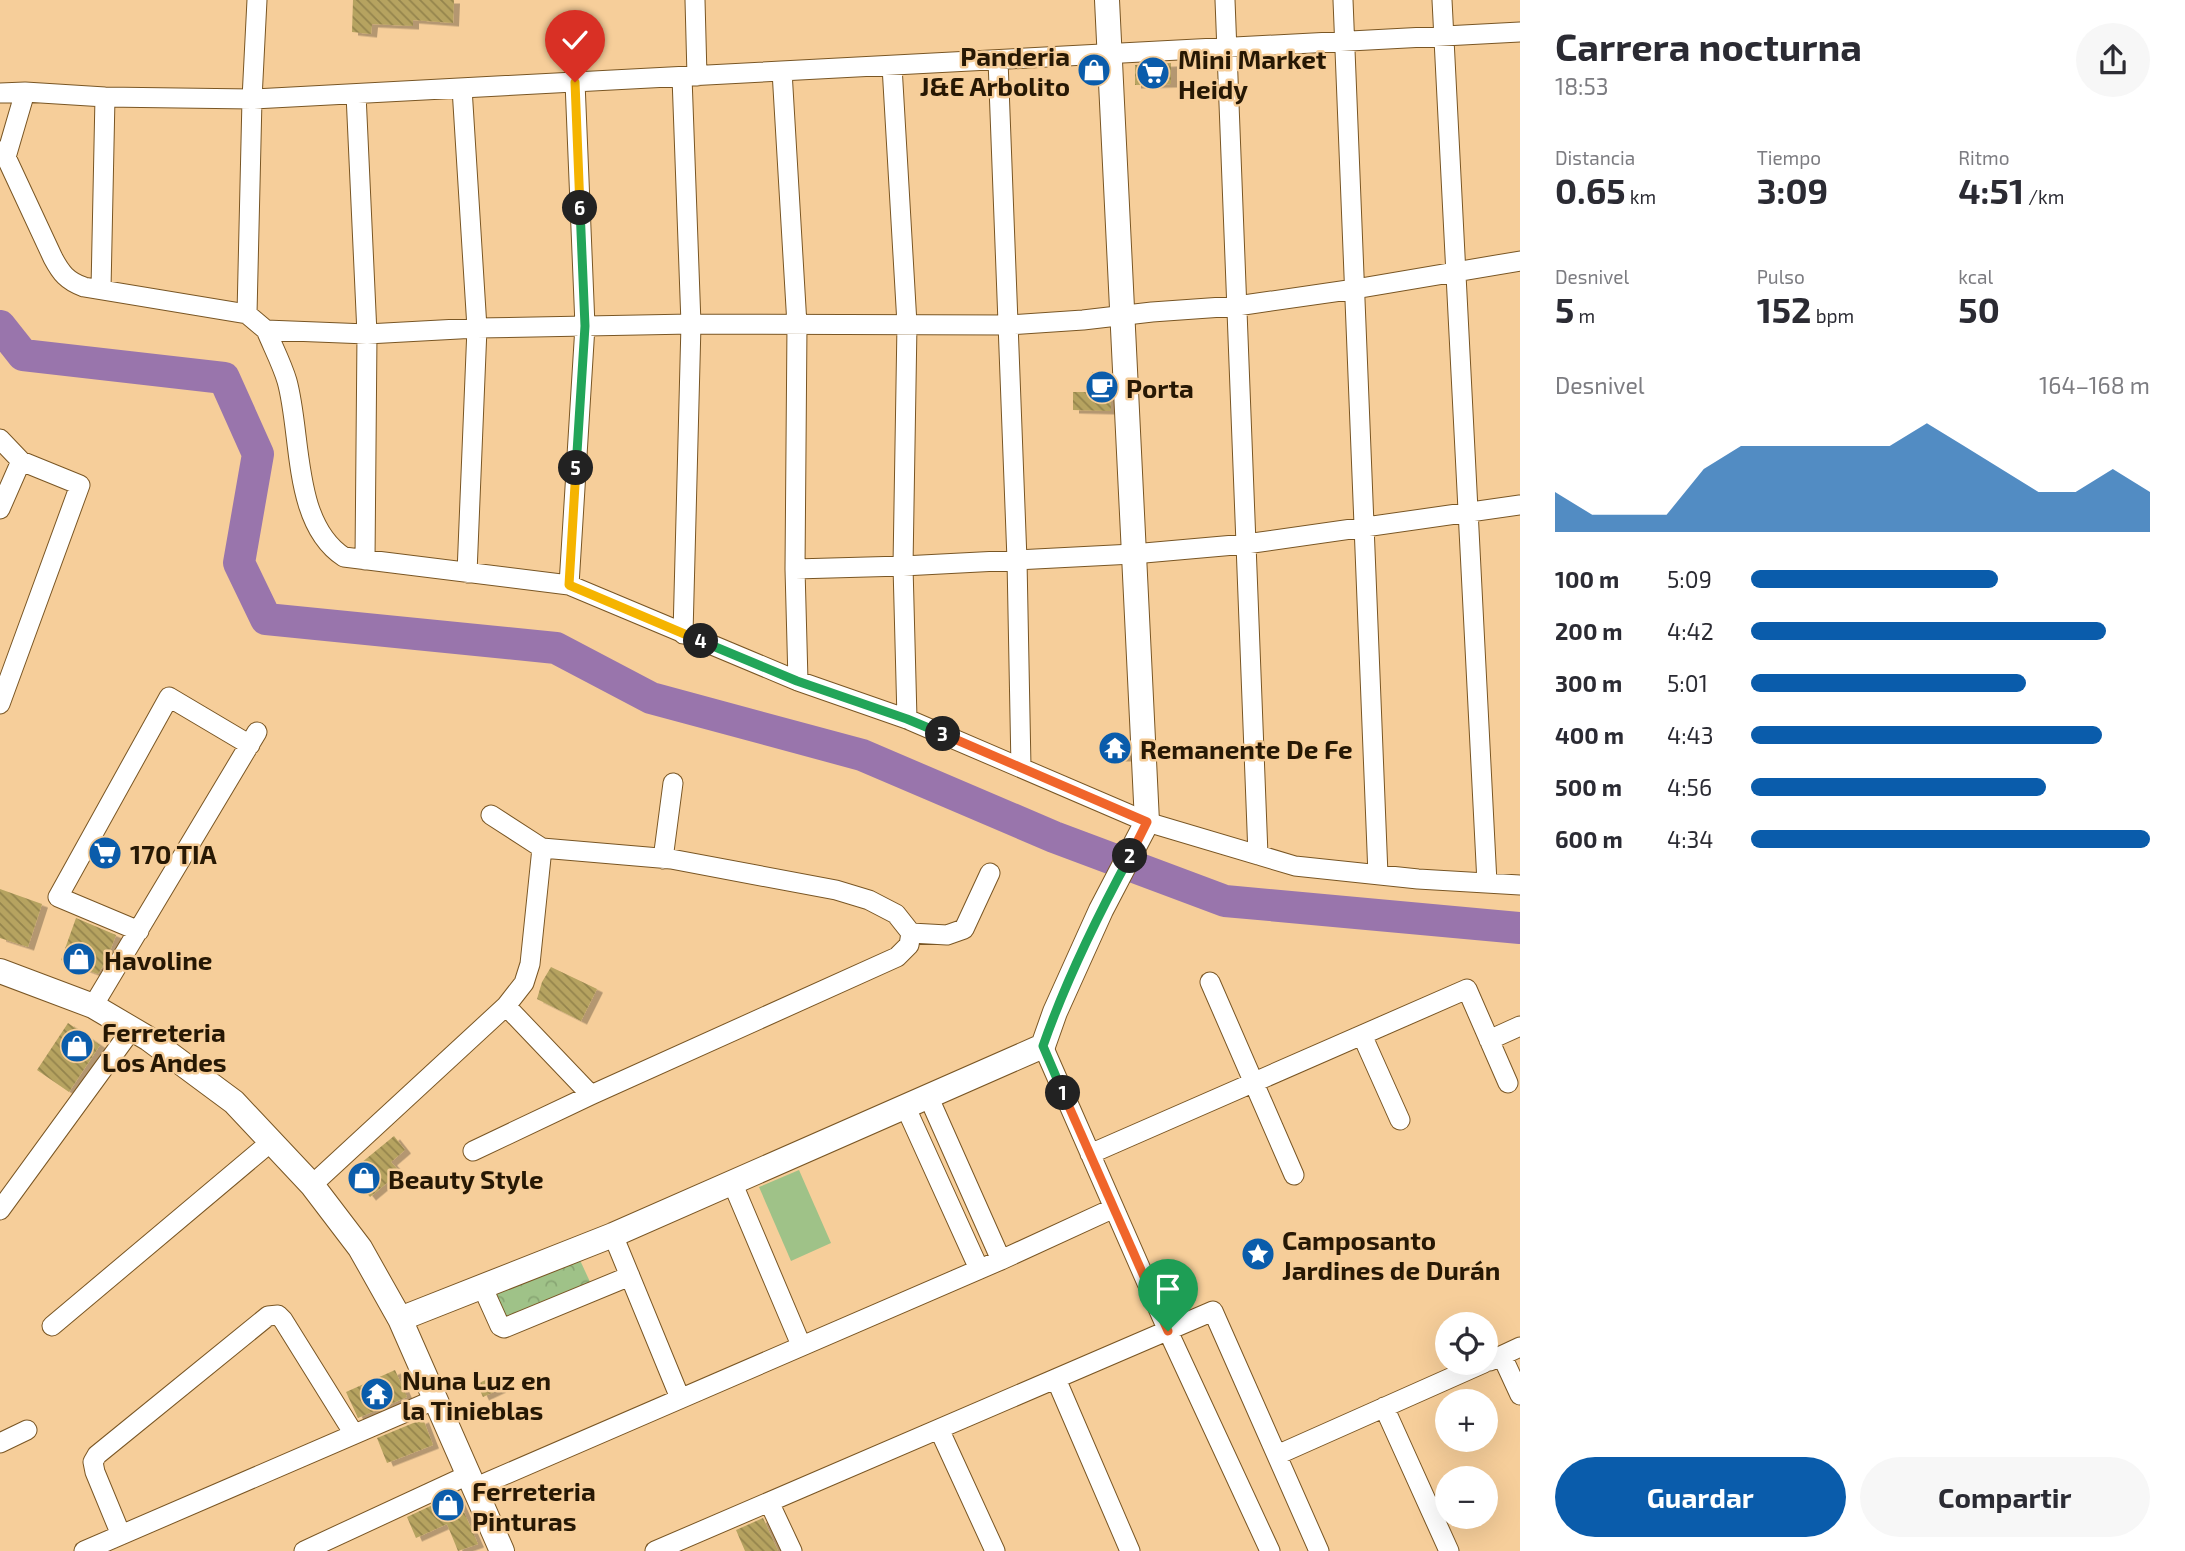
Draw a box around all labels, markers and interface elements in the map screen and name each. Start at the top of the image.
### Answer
pin [545,10,605,82]
icon: check [556,21,594,59]
text: Carrera nocturna [1555,23,1862,69]
button: share [2076,23,2150,97]
place label: Panderia J&E Arbolito [920,40,1070,101]
place label: Mini Market Heidy [1178,43,1327,105]
shop icon: Panderia J&E Arbolito [1075,51,1113,89]
supermarket icon: Mini Market Heidy [1134,54,1172,92]
text: 18:53 [1555,72,1609,100]
text: Distancia [1555,146,1635,169]
text: Tiempo [1757,146,1821,169]
text: Ritmo [1958,146,2009,169]
text: 0.65 [1555,169,1626,211]
text: 3:09 [1757,169,1828,211]
text: 4:51 [1958,169,2024,211]
text: km [1626,185,1656,208]
text: /km [2024,185,2064,208]
pin: 6 [562,190,598,226]
text: 6 [574,196,585,219]
text: Desnivel [1555,265,1629,288]
text: Pulso [1757,265,1805,288]
text: kcal [1958,265,1993,288]
text: 5 [1555,288,1574,330]
text: 152 [1757,288,1811,330]
text: 50 [1958,288,2000,330]
text: m [1574,304,1595,327]
text: bpm [1811,304,1854,327]
cafe icon: Porta [1083,368,1121,406]
text: Desnivel [1555,371,1645,399]
text: 164–168 m [2039,371,2150,399]
place label: Porta [1126,372,1194,403]
pin: 5 [558,450,594,486]
text: 5 [570,456,581,479]
text: 100 m [1555,565,1619,593]
text: 5:09 [1667,565,1712,593]
text: 200 m [1555,617,1623,645]
text: 4:42 [1667,617,1714,645]
pin: 4 [684,624,718,658]
text: 4 [694,629,707,652]
text: 300 m [1555,669,1622,697]
text: 5:01 [1667,669,1708,697]
pin: 3 [926,716,960,752]
text: 400 m [1555,721,1624,749]
text: 4:43 [1667,721,1714,749]
text: 3 [937,722,948,745]
temple icon: Remanente De Fe [1096,729,1134,767]
place label: Remanente De Fe [1140,733,1353,764]
text: 500 m [1555,773,1622,801]
text: 4:56 [1667,773,1712,801]
text: 600 m [1555,825,1623,853]
text: 4:34 [1667,825,1714,853]
supermarket icon: 170 TIA [86,834,124,872]
place label: 170 TIA [130,838,217,869]
pin: 2 [1112,838,1148,874]
text: 2 [1124,844,1135,867]
shop icon: Havoline [60,940,98,978]
place label: Havoline [104,944,213,975]
place label: Ferreteria Los Andes [102,1016,227,1077]
shop icon: Ferreteria Los Andes [58,1027,96,1065]
pin: 1 [1046,1076,1080,1110]
text: 1 [1058,1081,1067,1104]
shop icon: Beauty Style [345,1159,383,1197]
place label: Beauty Style [388,1163,544,1195]
place label: Camposanto Jardines de Durán [1282,1224,1500,1285]
place icon: Camposanto Jardines de Durán [1239,1235,1277,1273]
pin [1138,1259,1198,1331]
icon: arrive [1149,1270,1187,1308]
map controls [1435,1312,1498,1529]
button: locate [1435,1312,1498,1375]
place label: Nuna Luz en la Tinieblas [402,1364,551,1425]
temple icon: Nuna Luz en la Tinieblas [358,1375,396,1413]
button: + [1435,1389,1498,1452]
button: Guardar [1555,1457,1846,1537]
button: Compartir [1860,1457,2150,1537]
button: − [1435,1466,1498,1529]
place label: Ferreteria Pinturas [472,1475,596,1536]
shop icon: Ferreteria Pinturas [429,1486,467,1524]

